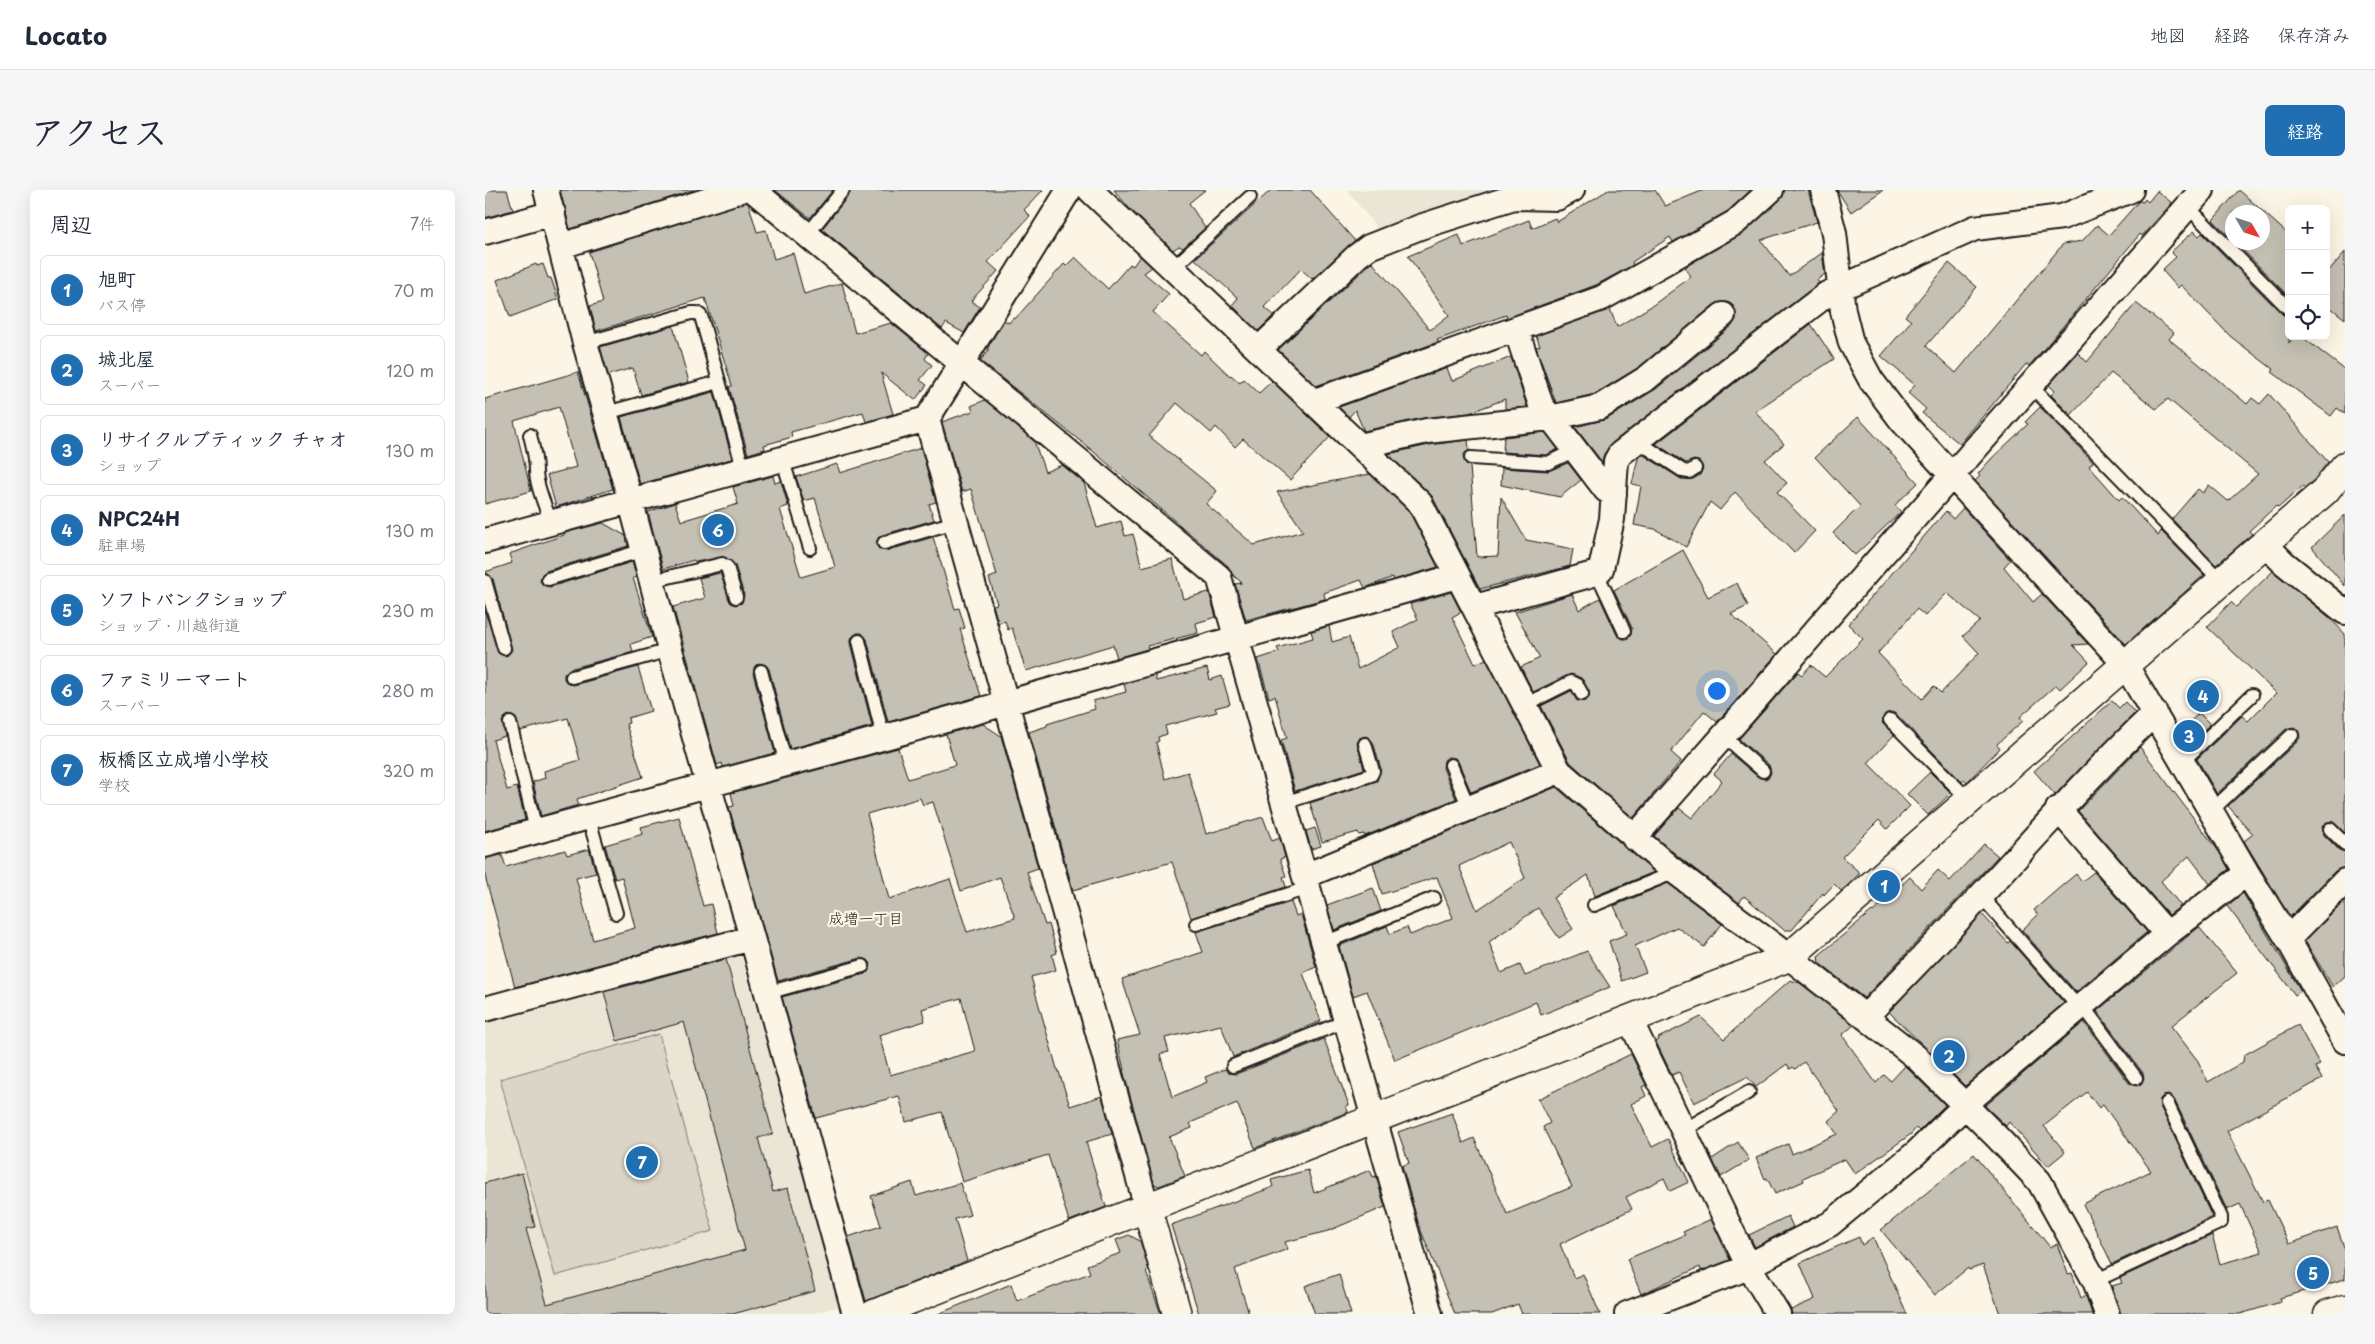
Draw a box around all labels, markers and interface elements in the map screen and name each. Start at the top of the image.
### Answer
text: Locato [25,17,107,53]
text: 地図 [2150,21,2186,48]
text: 経路 [2214,21,2250,48]
text: 保存済み [2278,21,2350,48]
text: アクセス [30,104,168,157]
button: 経路 [2265,105,2345,156]
north arrow [2225,205,2270,250]
map controls [2285,205,2330,340]
button: + [2285,205,2330,250]
text: 周辺 [50,207,92,239]
text: 7件 [410,211,435,235]
button: − [2285,250,2330,295]
text: 旭町 [98,264,136,292]
text: 1 [63,278,71,302]
text: 70 m [394,278,434,302]
text: バス停 [98,292,146,316]
button: locate [2285,295,2330,340]
text: 城北屋 [98,344,155,372]
text: 2 [61,358,73,382]
text: 120 m [387,358,434,382]
text: スーパー [98,372,161,396]
text: リサイクルブティック チャオ [98,424,347,452]
text: 3 [62,438,72,462]
text: 130 m [386,438,434,462]
text: ショップ [98,452,161,476]
text: NPC24H [98,504,180,532]
pin: 6 [702,511,734,549]
text: 4 [62,518,72,542]
text: 130 m [386,518,434,542]
text: 駐車場 [98,532,146,556]
text: ソフトバンクショップ [98,584,286,612]
text: 5 [62,598,72,622]
text: 230 m [382,598,434,622]
text: ショップ · 川越街道 [98,612,240,636]
text: ファミリーマート [98,664,251,692]
pin: 4 [2187,677,2219,715]
text: 6 [61,678,73,702]
text: 280 m [382,678,434,702]
your location [1704,678,1730,704]
text: スーパー [98,692,161,716]
pin: 3 [2173,717,2205,755]
text: 板橋区立成増小学校 [98,744,269,772]
text: 7 [62,758,72,782]
text: 320 m [383,758,434,782]
text: 学校 [98,772,130,796]
pin: 1 [1868,867,1900,905]
district label: 成増一丁目 [828,906,904,929]
pin: 2 [1933,1037,1965,1075]
pin: 7 [626,1143,658,1181]
pin: 5 [2297,1254,2329,1292]

